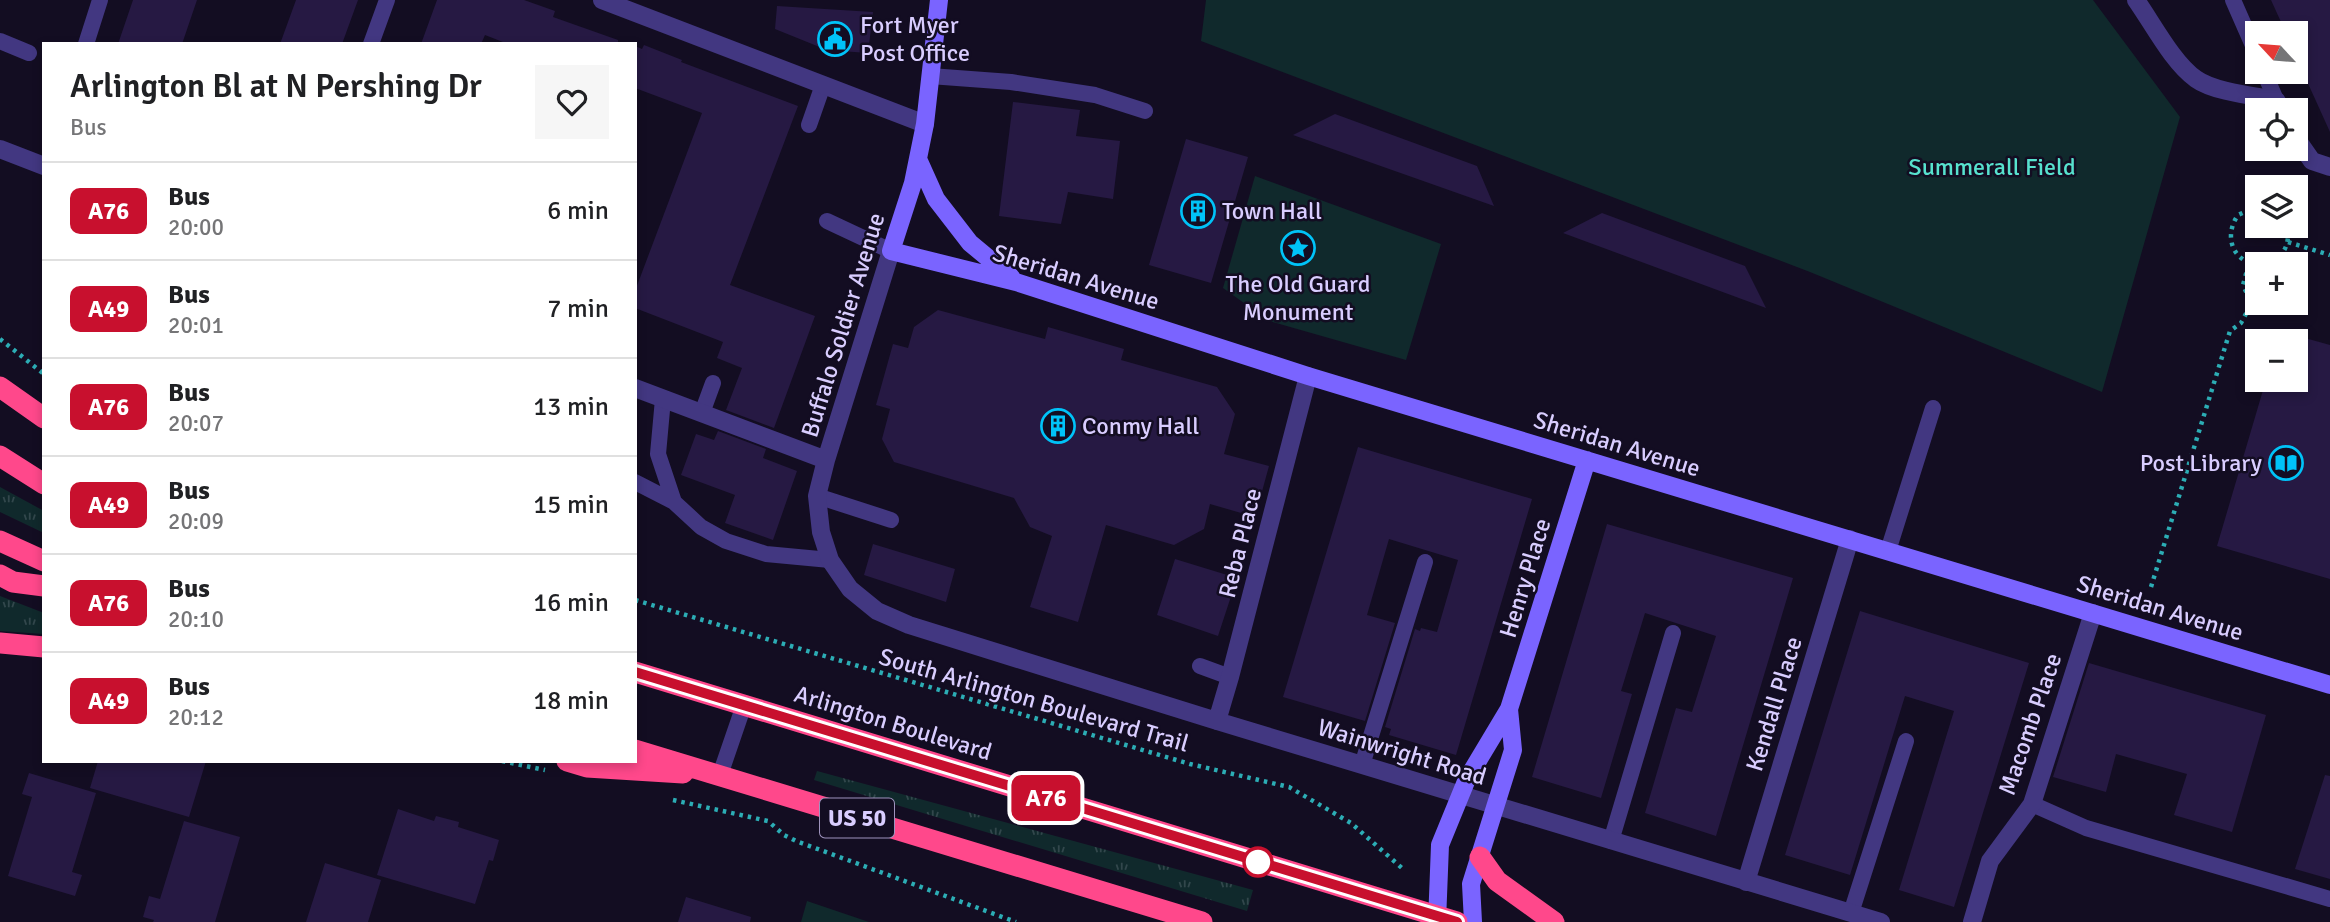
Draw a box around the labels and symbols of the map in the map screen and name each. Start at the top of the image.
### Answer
place label: Fort Myer Post Office [860,10,970,68]
public building icon: Fort Myer Post Office [816,20,854,58]
north arrow [2245,21,2308,84]
park label: Summerall Field [1908,152,2076,182]
building icon: Town Hall [1179,192,1217,230]
place label: Town Hall [1222,196,1322,226]
street label: Buffalo Soldier Avenue [795,209,891,441]
place icon: The Old Guard Monument [1279,229,1317,267]
street label: Sheridan Avenue [989,237,1163,317]
place label: The Old Guard Monument [1226,269,1370,327]
street label: Sheridan Avenue [1530,404,1704,484]
building icon: Conmy Hall [1039,407,1077,445]
place label: Conmy Hall [1082,411,1199,441]
library icon: Post Library [2267,444,2305,482]
place label: Post Library [2140,448,2262,478]
street label: Reba Place [1212,485,1268,601]
street label: Henry Place [1493,515,1557,641]
street label: Sheridan Avenue [2073,568,2247,648]
street label: Kendall Place [1739,633,1809,775]
street label: South Arlington Boulevard Trail [876,642,1192,758]
street label: Macomb Place [1992,649,2068,799]
street label: Arlington Boulevard [791,679,995,767]
street label: Wainwright Road [1314,712,1490,792]
line badge: A76 [1006,775,1086,821]
road number: US 50 [820,798,894,838]
unlabelled marker [1243,847,1273,877]

